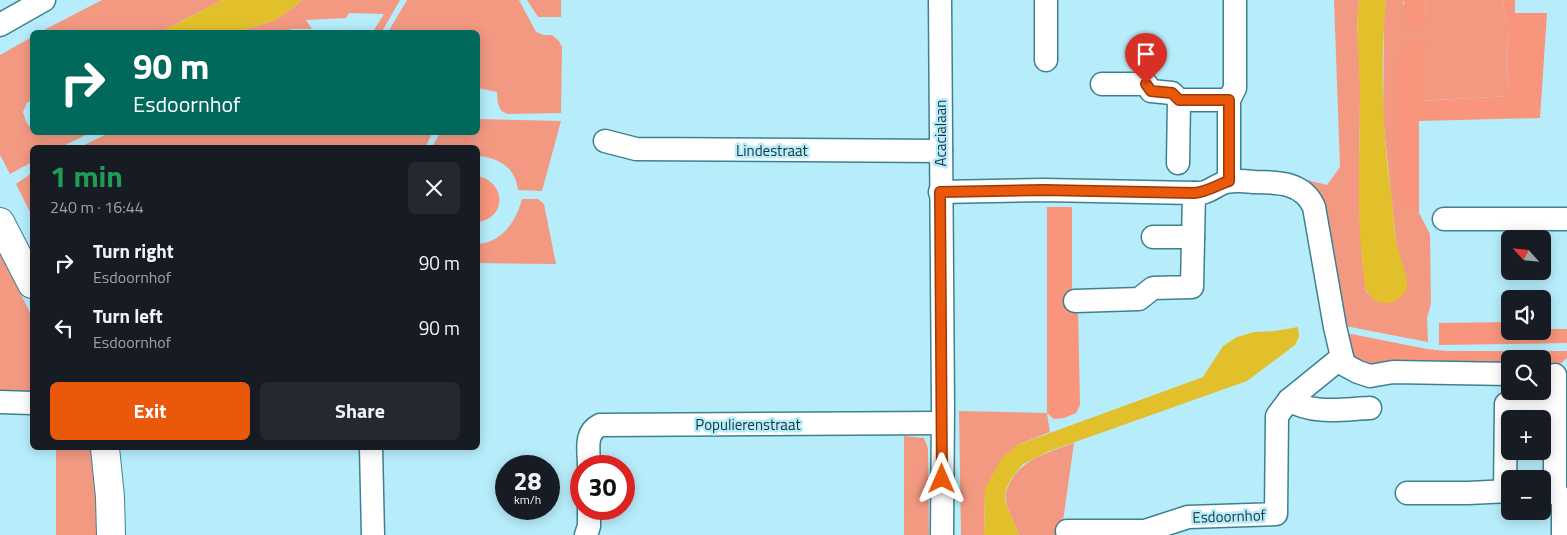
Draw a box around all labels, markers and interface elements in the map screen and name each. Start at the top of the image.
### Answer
pin [1125,33,1167,84]
text: 90 m [133,39,209,93]
icon: arrive [1132,40,1160,68]
icon: right [50,50,115,115]
text: Esdoornhof [133,87,240,121]
street label: Acacialaan [929,100,952,166]
street label: Lindestraat [736,139,809,162]
text: 1 min [50,153,123,199]
button: close [408,162,460,214]
text: 240 m · 16:44 [50,195,144,219]
north arrow [1501,230,1551,280]
map controls [1501,230,1551,520]
text: Turn right [93,236,174,265]
text: 90 m [419,248,460,277]
icon: right [50,249,78,277]
text: Esdoornhof [93,265,171,289]
button: sound [1501,290,1551,340]
text: Turn left [93,301,163,330]
text: 90 m [419,313,460,342]
icon: left [50,314,78,342]
text: Esdoornhof [93,330,171,354]
button: search [1501,350,1551,400]
button: Exit [50,382,250,440]
button: Share [260,382,460,440]
button: + [1501,410,1551,460]
street label: Populierenstraat [695,413,801,436]
position arrow [915,452,967,504]
speed limit sign: 30 [570,455,635,520]
text: 28 [513,462,542,500]
button: − [1501,470,1551,520]
text: km/h [514,490,541,509]
street label: Esdoornhof [1192,503,1266,529]

